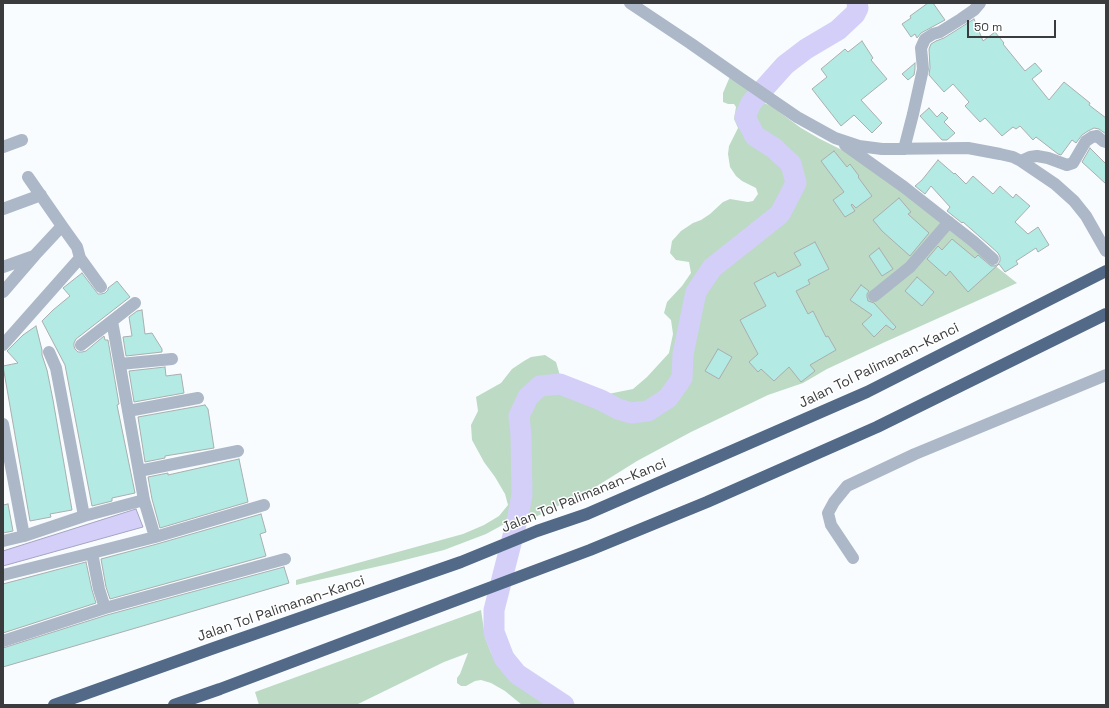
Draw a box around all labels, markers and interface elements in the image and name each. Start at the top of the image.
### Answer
scale bar [969,12,1058,38]
text: 50 m [974,19,1002,35]
street label: Jalan Tol Palimanan–Kanci [796,320,962,412]
street label: Jalan Tol Palimanan–Kanci [499,455,669,537]
street label: Jalan Tol Palimanan–Kanci [195,572,367,646]

